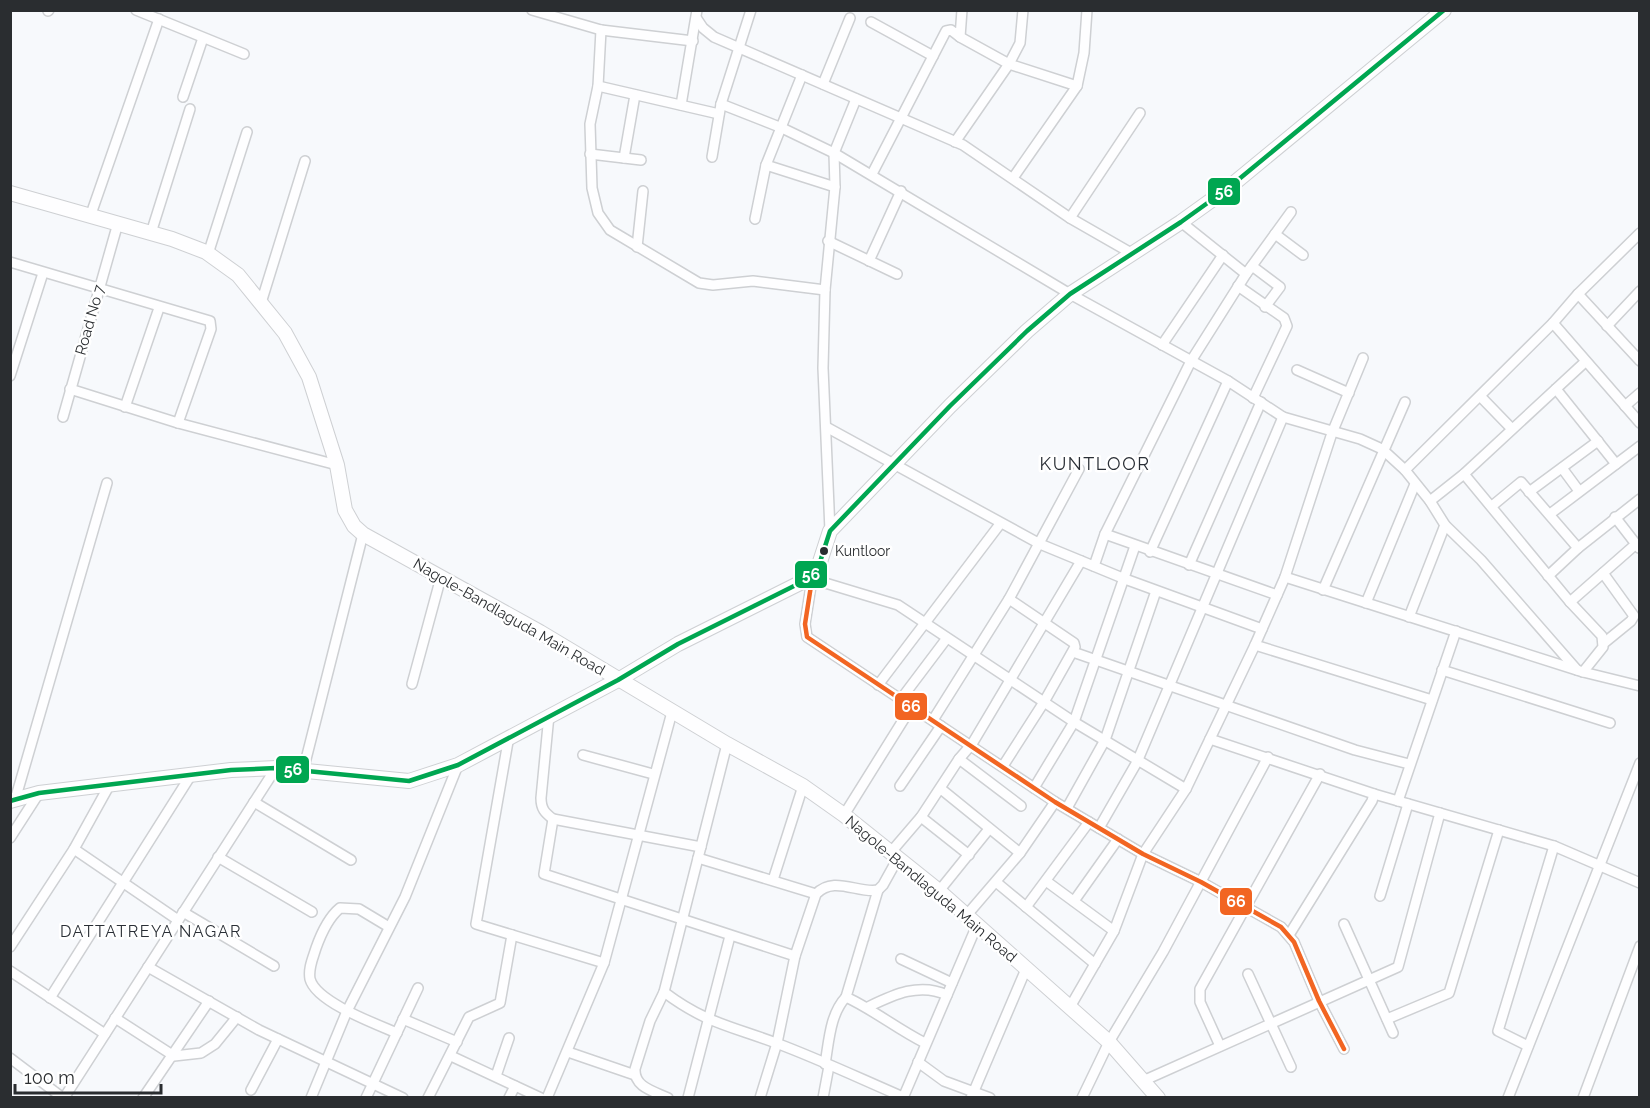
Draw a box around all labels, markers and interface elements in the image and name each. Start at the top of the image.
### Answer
line badge: 56 [1207,177,1241,206]
text: 56 [1215,182,1234,201]
street label: Road No 7 [71,283,109,357]
district label: KUNTLOOR [1040,453,1150,474]
place label: Kuntloor [835,543,890,559]
marker: Kuntloor [818,545,830,557]
street label: Nagole-Bandlaguda Main Road [410,555,608,679]
line badge: 56 [794,560,828,589]
text: 56 [802,565,821,584]
line badge: 66 [894,692,928,721]
text: 66 [901,697,921,716]
line badge: 56 [275,755,310,784]
text: 56 [284,760,303,779]
street label: Nagole-Bandlaguda Main Road [842,812,1020,966]
line badge: 66 [1219,887,1253,916]
text: 66 [1226,892,1246,911]
district label: DATTATREYA NAGAR [60,922,242,941]
scale bar [15,1057,160,1095]
text: 100 m [24,1067,75,1088]

